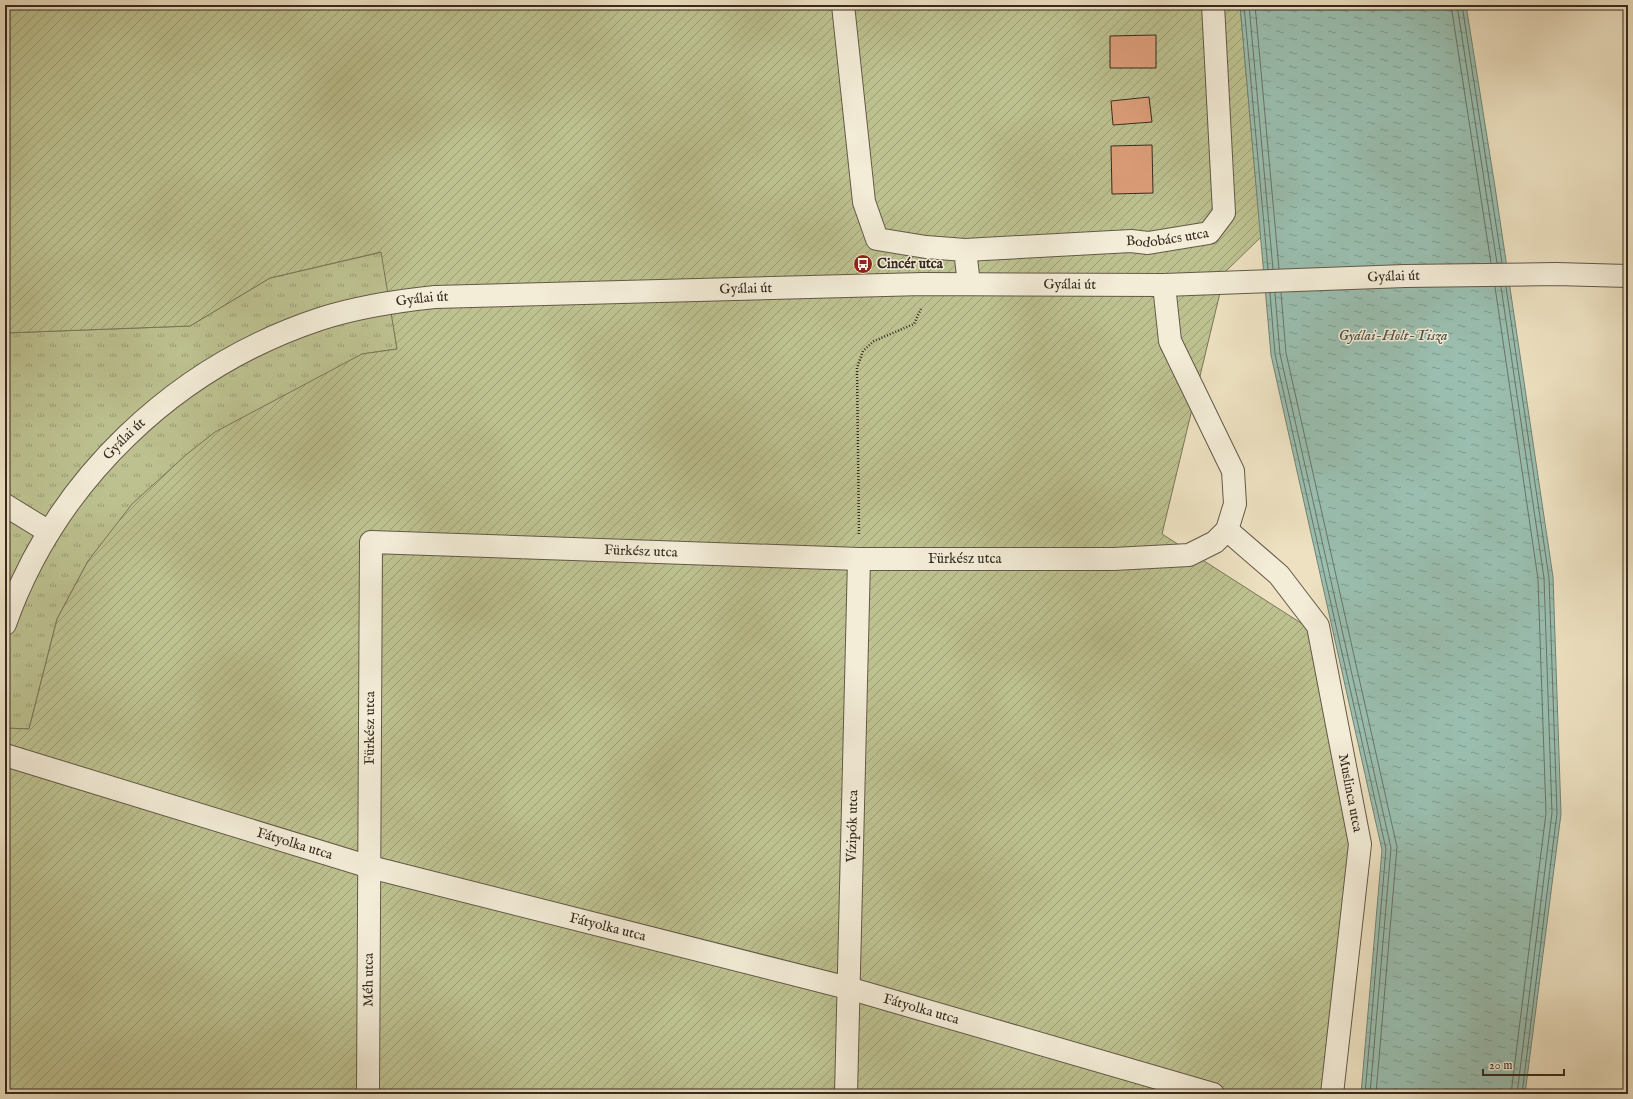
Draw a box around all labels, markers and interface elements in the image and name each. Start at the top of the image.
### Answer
street label: Bodobács utca [1126,224,1211,252]
bus stop icon: Cincér utca [852,253,874,275]
place label: Cincér utca [877,255,944,273]
street label: Gyálai út [1367,267,1420,286]
street label: Gyálai út [1043,275,1096,294]
street label: Gyálai út [719,279,773,298]
street label: Gyálai út [395,288,449,311]
water label: Gyálai-Holt-Tisza [1338,326,1448,345]
street label: Gyálai út [99,414,149,464]
street label: Fürkész utca [604,541,679,562]
street label: Fürkész utca [928,550,1002,568]
street label: Fürkész utca [361,690,379,765]
street label: Muslinca utca [1334,752,1367,835]
street label: Vízipók utca [843,789,862,864]
street label: Fátyolka utca [255,824,336,864]
street label: Fátyolka utca [568,909,649,946]
street label: Méh utca [359,952,378,1007]
street label: Fátyolka utca [881,990,962,1029]
scale bar [1483,1051,1564,1077]
text: 20 m [1489,1058,1512,1073]

